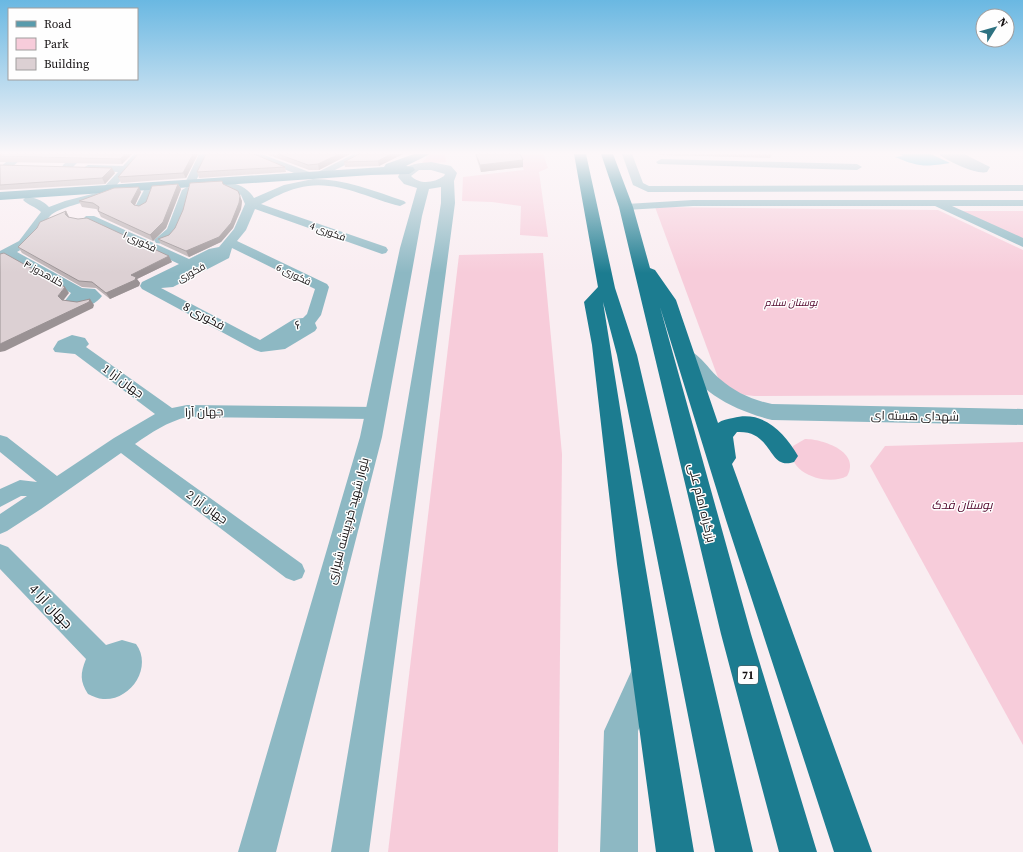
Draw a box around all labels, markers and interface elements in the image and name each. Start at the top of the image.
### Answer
legend [8,8,138,80]
north arrow [975,8,1015,48]
text: N [994,15,1011,30]
text: Road [44,16,71,32]
text: Park [44,36,69,52]
text: Building [44,56,89,72]
street label: فکوری 4 [308,219,348,244]
street label: فکوری ۱ [121,228,159,255]
street label: کلاهدوز ۴ [22,257,66,290]
street label: فکوری [175,260,208,285]
street label: فکوری 6 [274,260,313,288]
park label: بوستان سلام [764,296,819,310]
street label: فکوری 8 [180,298,228,334]
street label: ۶ [292,317,304,333]
street label: جهان آرا 1 [99,361,147,401]
street label: جهان آرا [184,403,224,421]
street label: شهدای هسته ای [871,407,959,425]
street label: بلوار شهید خردپیشه شیرازی [323,456,374,586]
street label: بزرگراه امام علی [684,462,720,544]
street label: جهان آرا 2 [183,487,231,527]
park label: بوستان فدک [931,497,993,513]
street label: جهان آرا 4 [25,579,77,633]
road number: 71 [738,666,758,684]

